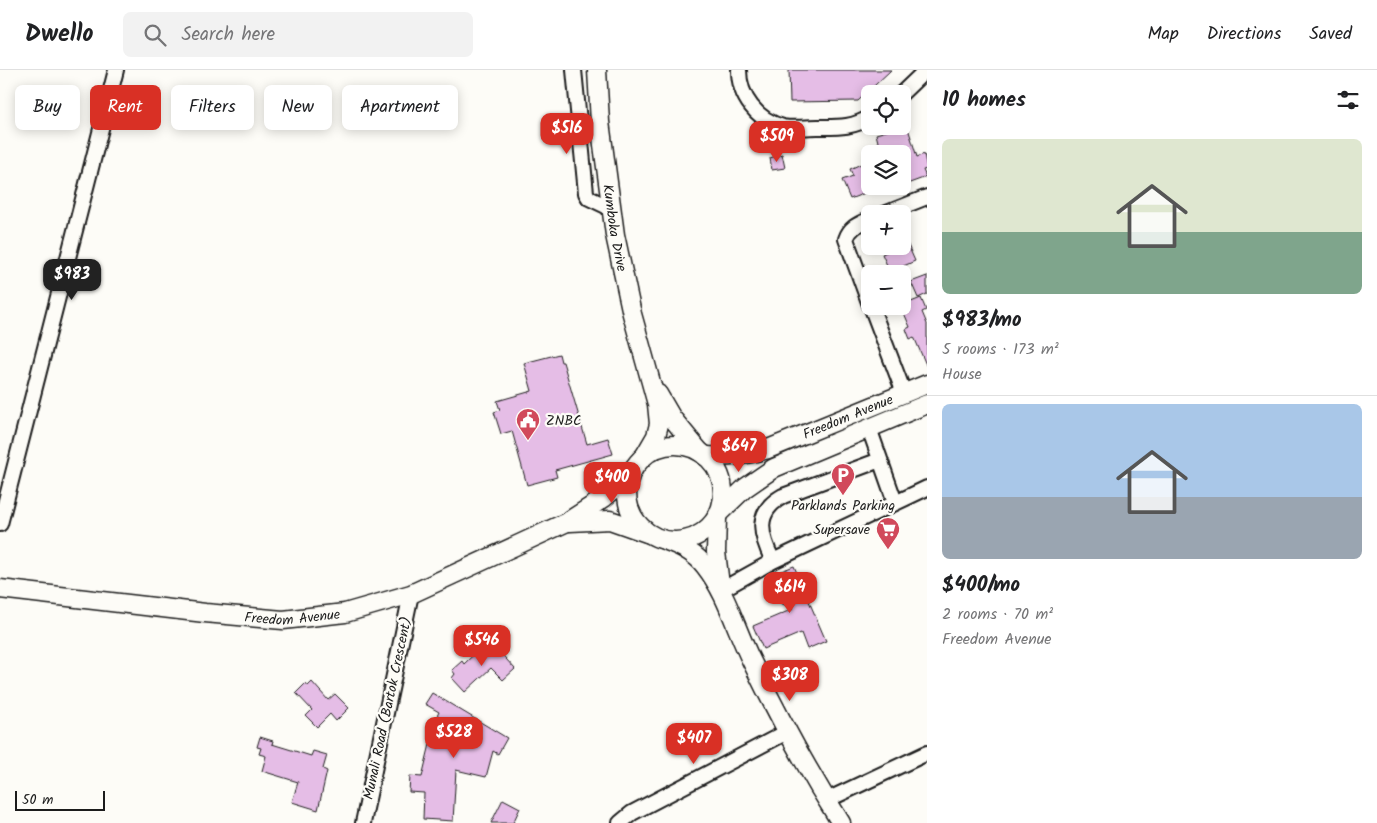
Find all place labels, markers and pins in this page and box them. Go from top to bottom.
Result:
pin: $516 [537,112,597,155]
pin: $509 [747,121,807,163]
pin: $983 [42,258,102,301]
public building icon: ZNBC [515,407,541,441]
place label: ZNBC [546,410,581,432]
pin: $647 [709,430,769,473]
pin: $400 [582,462,642,504]
parking icon: Parklands Parking [830,462,856,496]
place label: Parklands Parking [791,495,895,517]
supermarket icon: Supersave [875,516,901,550]
place label: Supersave [813,519,871,541]
pin: $614 [760,572,820,614]
pin: $546 [452,624,512,667]
pin: $308 [760,660,820,702]
pin: $528 [424,716,484,759]
pin: $407 [664,722,724,765]

